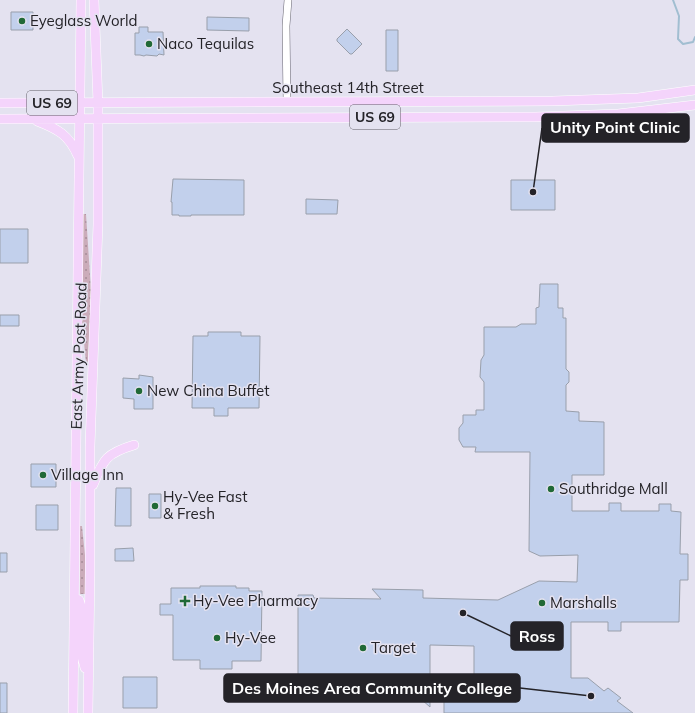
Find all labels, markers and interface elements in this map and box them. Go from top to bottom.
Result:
place label: Eyeglass World [30,11,138,30]
marker: Eyeglass World [17,16,27,26]
place label: Naco Tequilas [157,34,254,53]
marker: Naco Tequilas [144,39,154,49]
street label: Southeast 14th Street [272,78,424,97]
road number: US 69 [27,91,77,115]
road number: US 69 [350,105,400,129]
callout: Unity Point Clinic [542,114,689,142]
text: Unity Point Clinic [550,117,680,137]
street label: East Army Post Road [66,282,91,430]
place label: New China Buffet [147,381,270,400]
marker: New China Buffet [134,386,144,396]
place label: Village Inn [51,465,124,484]
marker: Village Inn [38,470,48,480]
place label: Southridge Mall [559,479,668,498]
marker: Southridge Mall [546,484,556,494]
place label: Hy-Vee Fast & Fresh [163,487,247,523]
marker: Hy-Vee Fast & Fresh [150,501,160,511]
place label: Hy-Vee Pharmacy [193,591,318,610]
place label: Marshalls [550,593,617,612]
marker: Hy-Vee Pharmacy [180,596,190,606]
marker: Marshalls [537,598,547,608]
callout: Ross [511,622,563,650]
text: Ross [519,626,555,646]
place label: Hy-Vee [225,628,276,647]
marker: Hy-Vee [212,633,222,643]
place label: Target [371,638,416,657]
marker: Target [358,643,368,653]
callout: Des Moines Area Community College [224,674,520,702]
text: Des Moines Area Community College [232,678,512,698]

